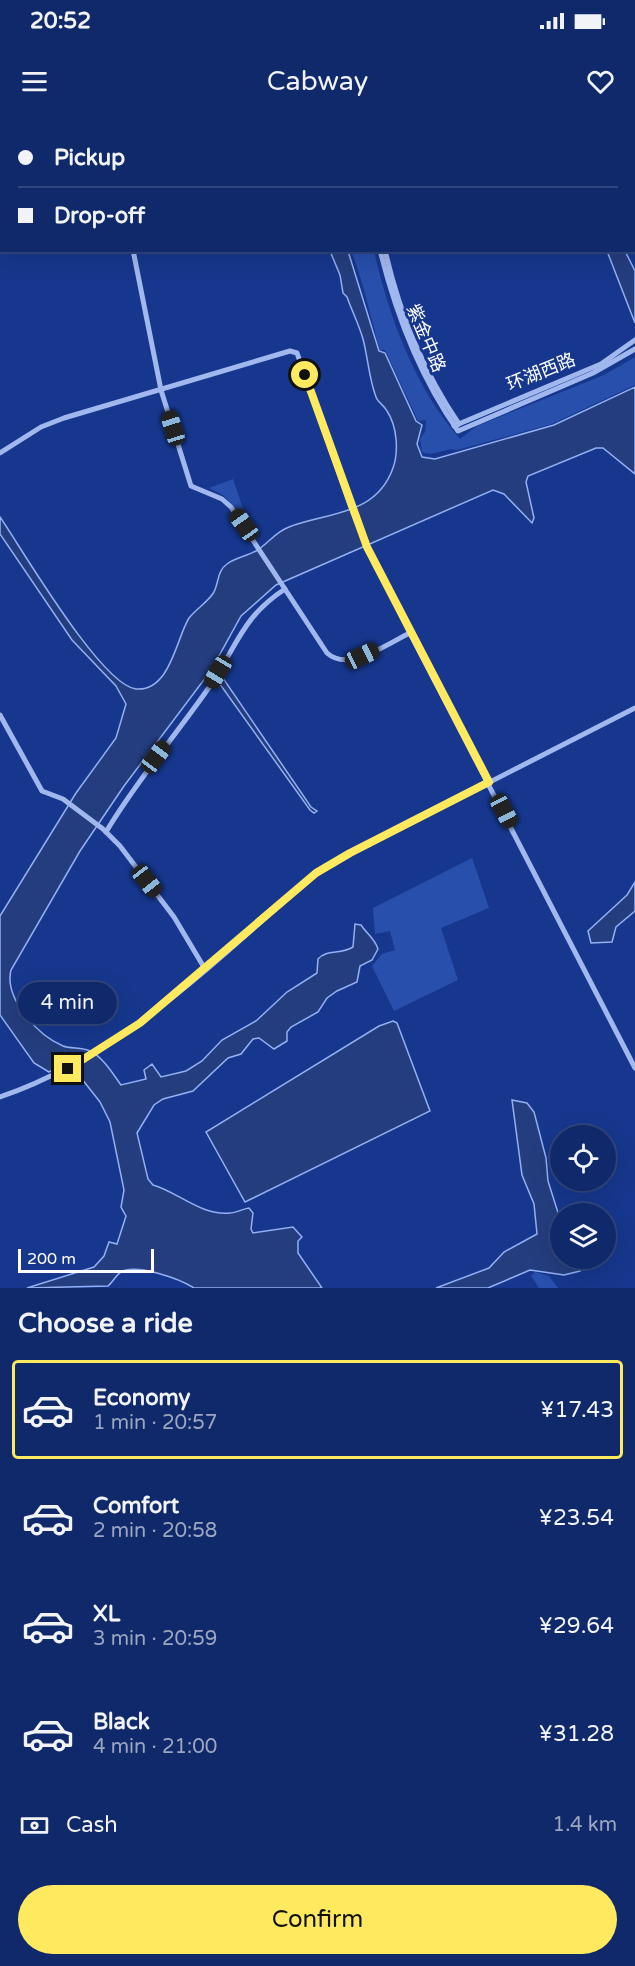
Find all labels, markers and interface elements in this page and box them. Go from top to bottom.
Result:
text: 20:52 [30,8,91,34]
icon: menu [18,65,51,98]
text: Cabway [267,65,368,98]
icon: heart [584,65,617,98]
text: Pickup [54,145,125,171]
text: Drop-off [54,203,145,229]
street label: 紫金中路 [402,301,450,375]
street label: 环湖西路 [504,348,578,396]
route start [291,361,318,388]
car [159,408,187,448]
car [226,505,262,545]
car [342,640,382,672]
car [201,652,235,692]
car [138,737,174,777]
car [488,791,520,831]
car [129,861,165,901]
callout: 4 min [19,982,118,1024]
text: 4 min [41,991,94,1015]
route end [54,1055,81,1082]
map controls [550,1125,616,1269]
button: locate [550,1125,616,1191]
button: layers [550,1203,616,1269]
scale bar [18,1246,154,1274]
text: 200 m [27,1249,76,1269]
text: Choose a ride [18,1307,193,1340]
icon: car [21,1383,75,1437]
text: Economy [93,1385,190,1411]
text: ¥17.43 [540,1397,614,1423]
text: 1 min · 20:57 [93,1411,217,1435]
icon: car [21,1491,75,1545]
text: Comfort [93,1493,179,1519]
text: ¥23.54 [539,1505,614,1531]
text: 2 min · 20:58 [93,1519,217,1543]
icon: car [21,1599,75,1653]
text: XL [93,1601,120,1627]
text: ¥29.64 [539,1613,614,1639]
text: 3 min · 20:59 [93,1627,217,1651]
icon: car [21,1707,75,1761]
text: Black [93,1709,150,1735]
text: ¥31.28 [539,1721,614,1747]
text: 4 min · 21:00 [93,1735,217,1759]
icon: cash [18,1809,51,1842]
text: Cash [66,1812,118,1838]
text: 1.4 km [553,1813,617,1837]
button: Confirm [18,1885,617,1954]

